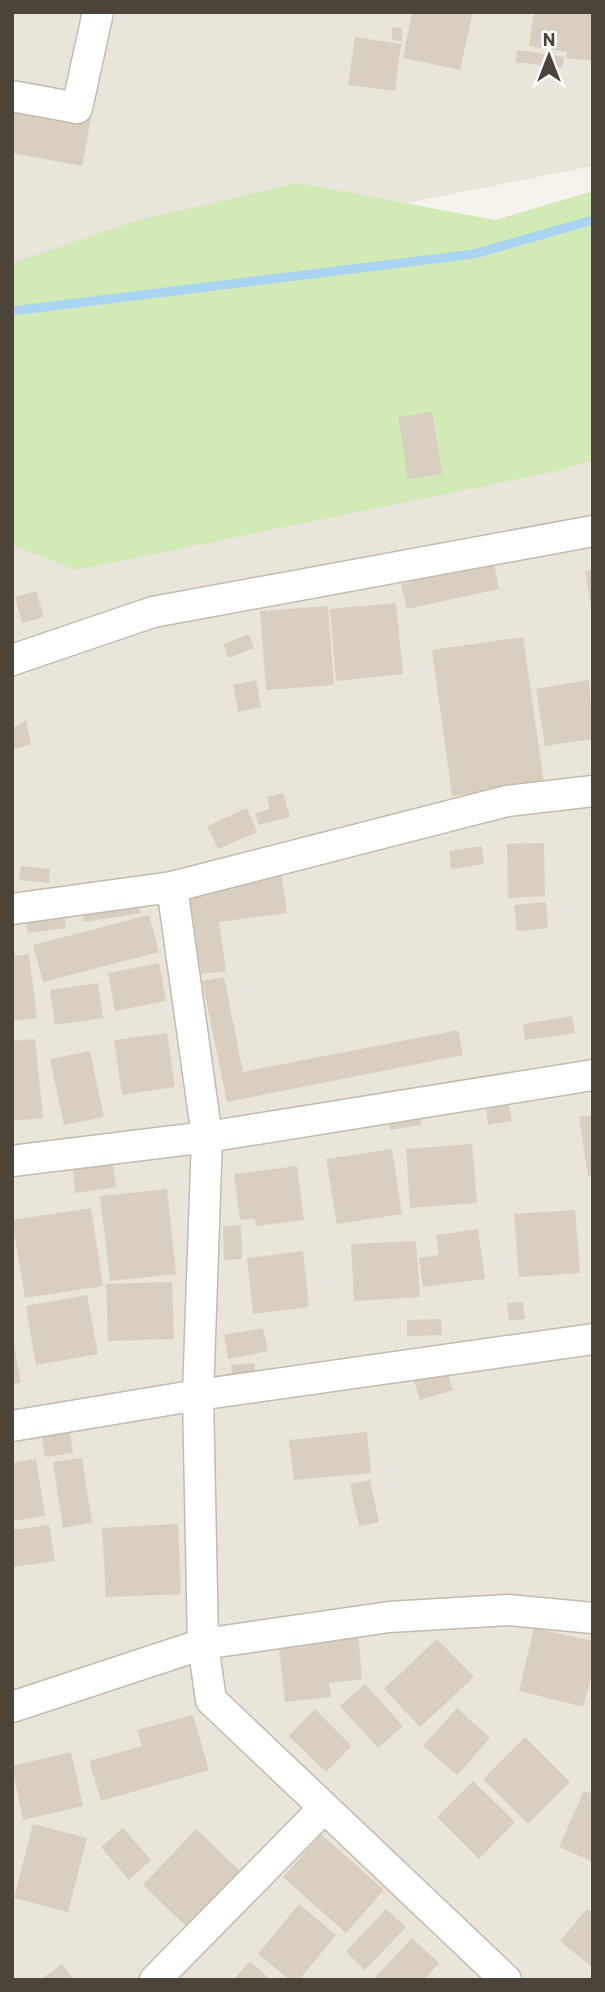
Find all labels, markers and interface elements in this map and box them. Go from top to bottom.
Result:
north arrow [514,21,584,91]
text: N [543,27,555,50]

